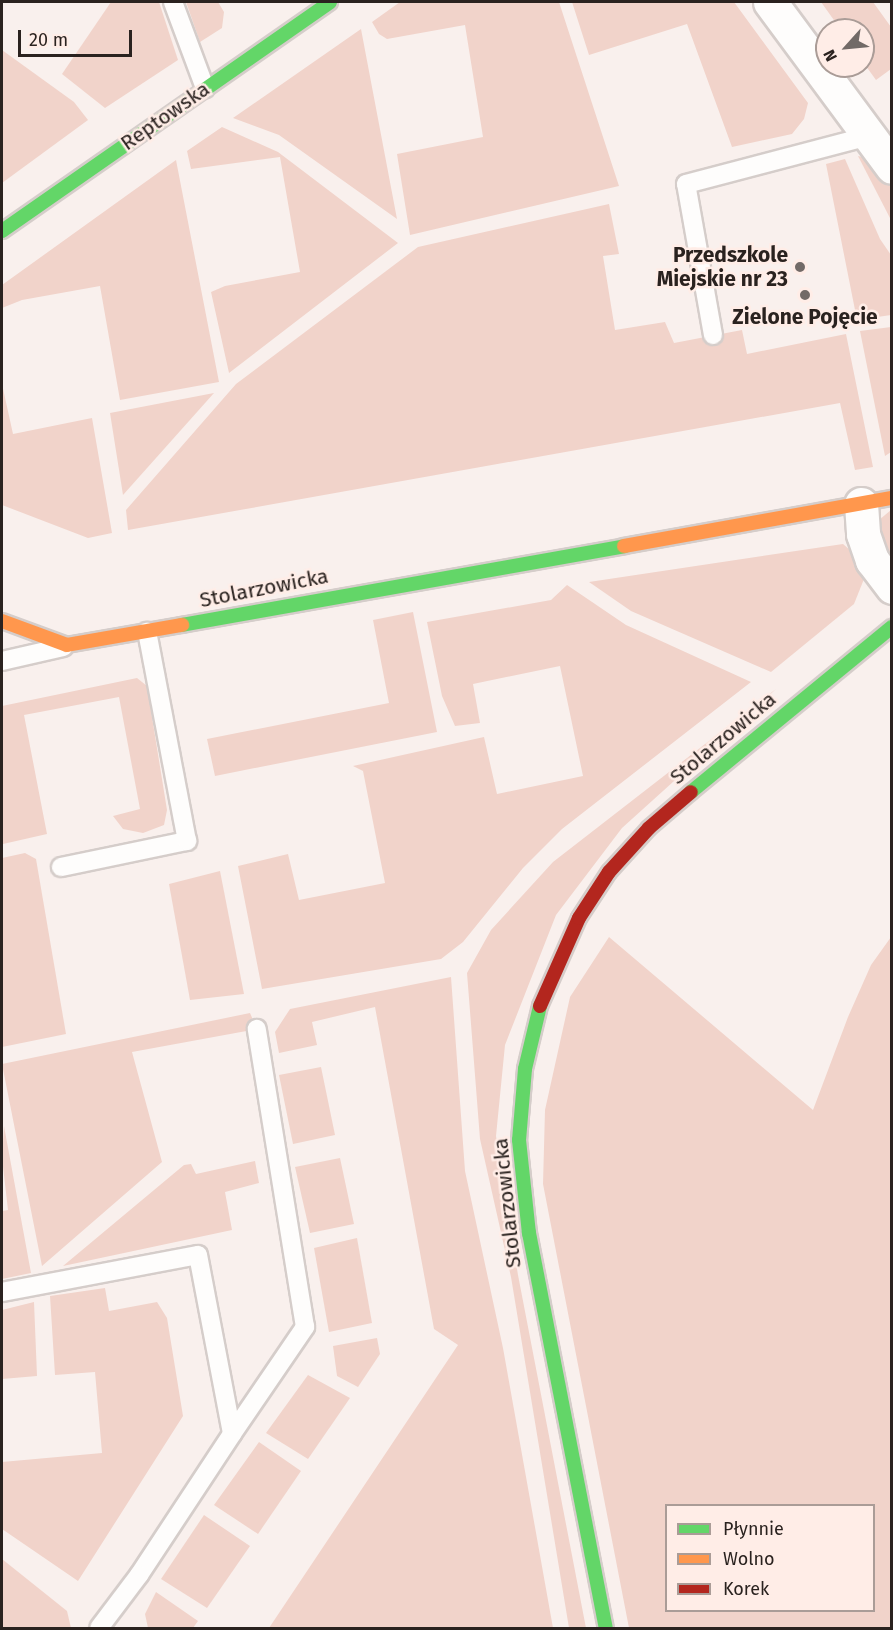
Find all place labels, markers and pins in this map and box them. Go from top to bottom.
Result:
place label: Przedszkole Miejskie nr 23 [657,242,788,292]
marker: Przedszkole Miejskie nr 23 [793,260,807,274]
marker: Zielone Pojęcie [798,288,812,302]
place label: Zielone Pojęcie [732,304,878,330]

